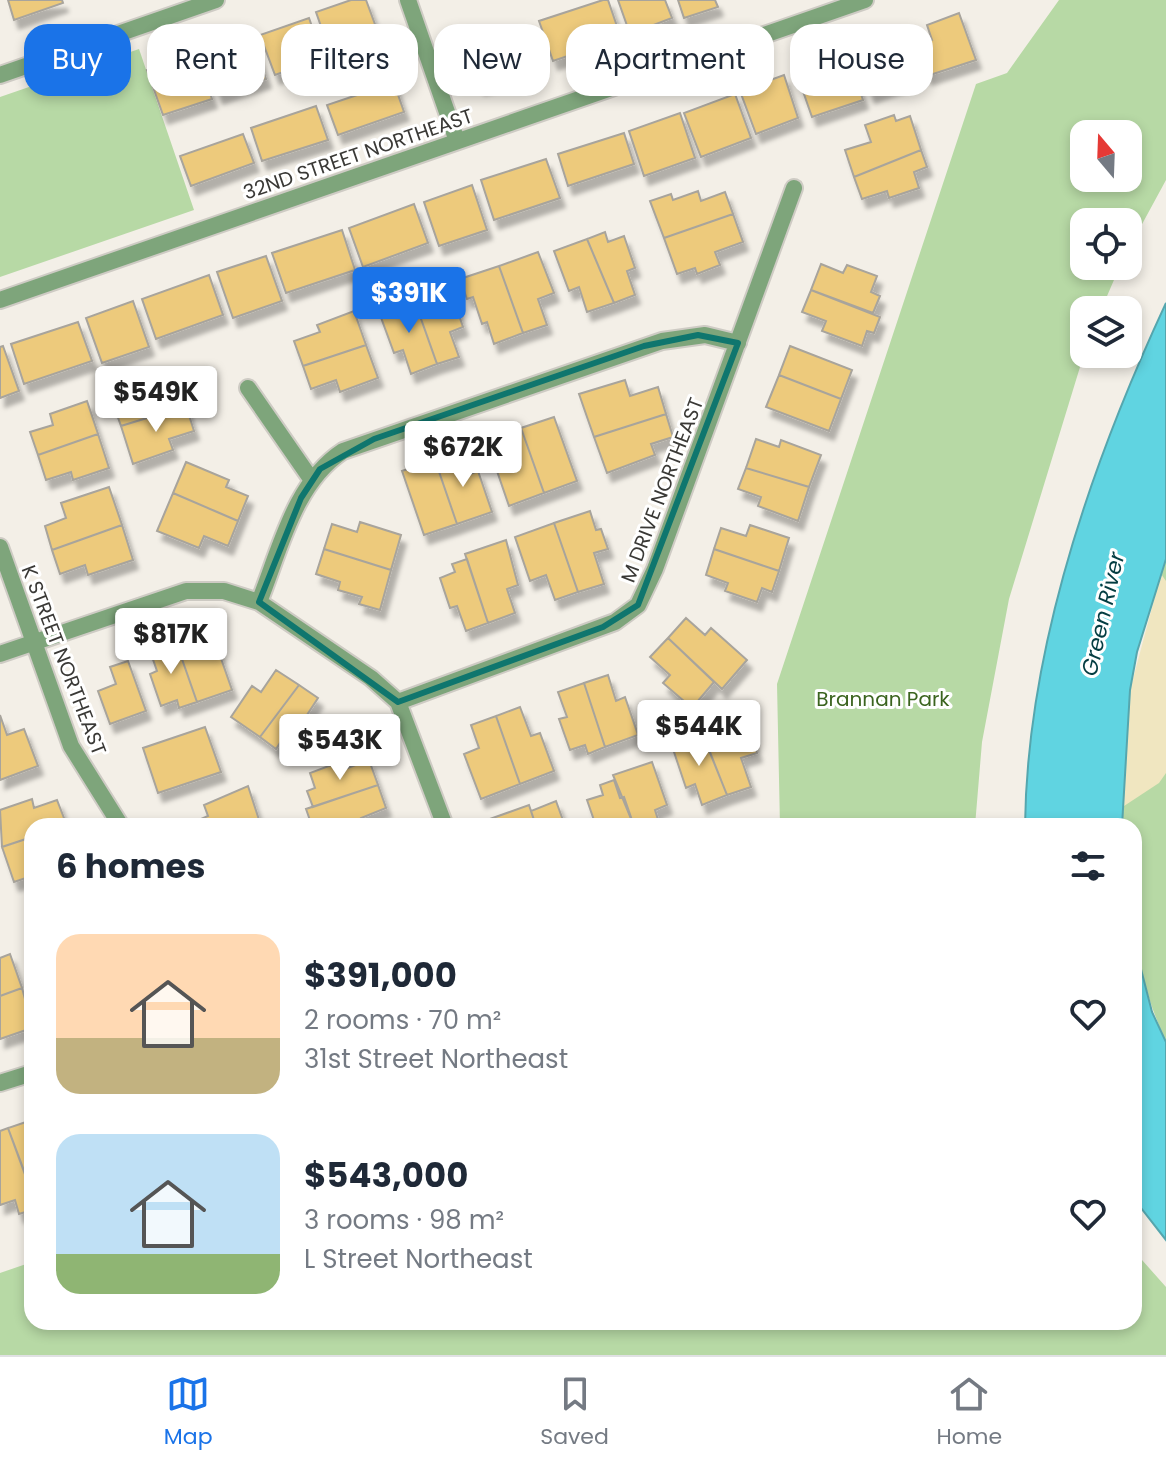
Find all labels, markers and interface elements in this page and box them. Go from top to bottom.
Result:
chip: Buy [24,24,131,96]
chip: Rent [147,24,265,96]
chip: Filters [281,24,418,96]
chip: New [434,24,550,96]
chip: Apartment [566,24,774,96]
chip: House [790,24,933,96]
street label: 32ND STREET NORTHEAST [239,101,477,206]
north arrow [1070,120,1142,192]
map controls [1070,120,1142,368]
button: locate [1070,208,1142,280]
pin: $391K [353,267,465,335]
text: $391K [371,275,447,311]
button: layers [1070,296,1142,368]
pin: $549K [100,366,212,434]
text: $549K [113,374,199,410]
street label: M DRIVE NORTHEAST [614,393,710,586]
pin: $672K [407,421,519,489]
text: $672K [423,429,503,465]
water label: Green River [1074,548,1132,679]
street label: K STREET NORTHEAST [15,561,113,759]
pin: $817K [115,608,227,676]
text: $817K [133,616,209,652]
park label: Brannan Park [816,685,950,713]
pin: $544K [643,700,755,768]
text: $544K [655,708,743,744]
pin: $543K [284,714,396,782]
text: $543K [297,722,383,758]
text: 6 homes [56,842,205,890]
icon: filters [1066,844,1110,888]
text: $391,000 [304,951,457,999]
icon: home [120,966,216,1062]
icon: heart [1066,992,1110,1036]
text: 2 rooms · 70 m² [304,1002,501,1038]
text: 31st Street Northeast [304,1041,568,1077]
text: $543,000 [304,1151,468,1199]
icon: home [120,1166,216,1262]
icon: heart [1066,1192,1110,1236]
text: 3 rooms · 98 m² [304,1202,504,1238]
text: L Street Northeast [304,1241,533,1277]
tab: Map [164,1372,213,1453]
tab: Saved [540,1372,609,1453]
tab: Home [937,1372,1002,1453]

